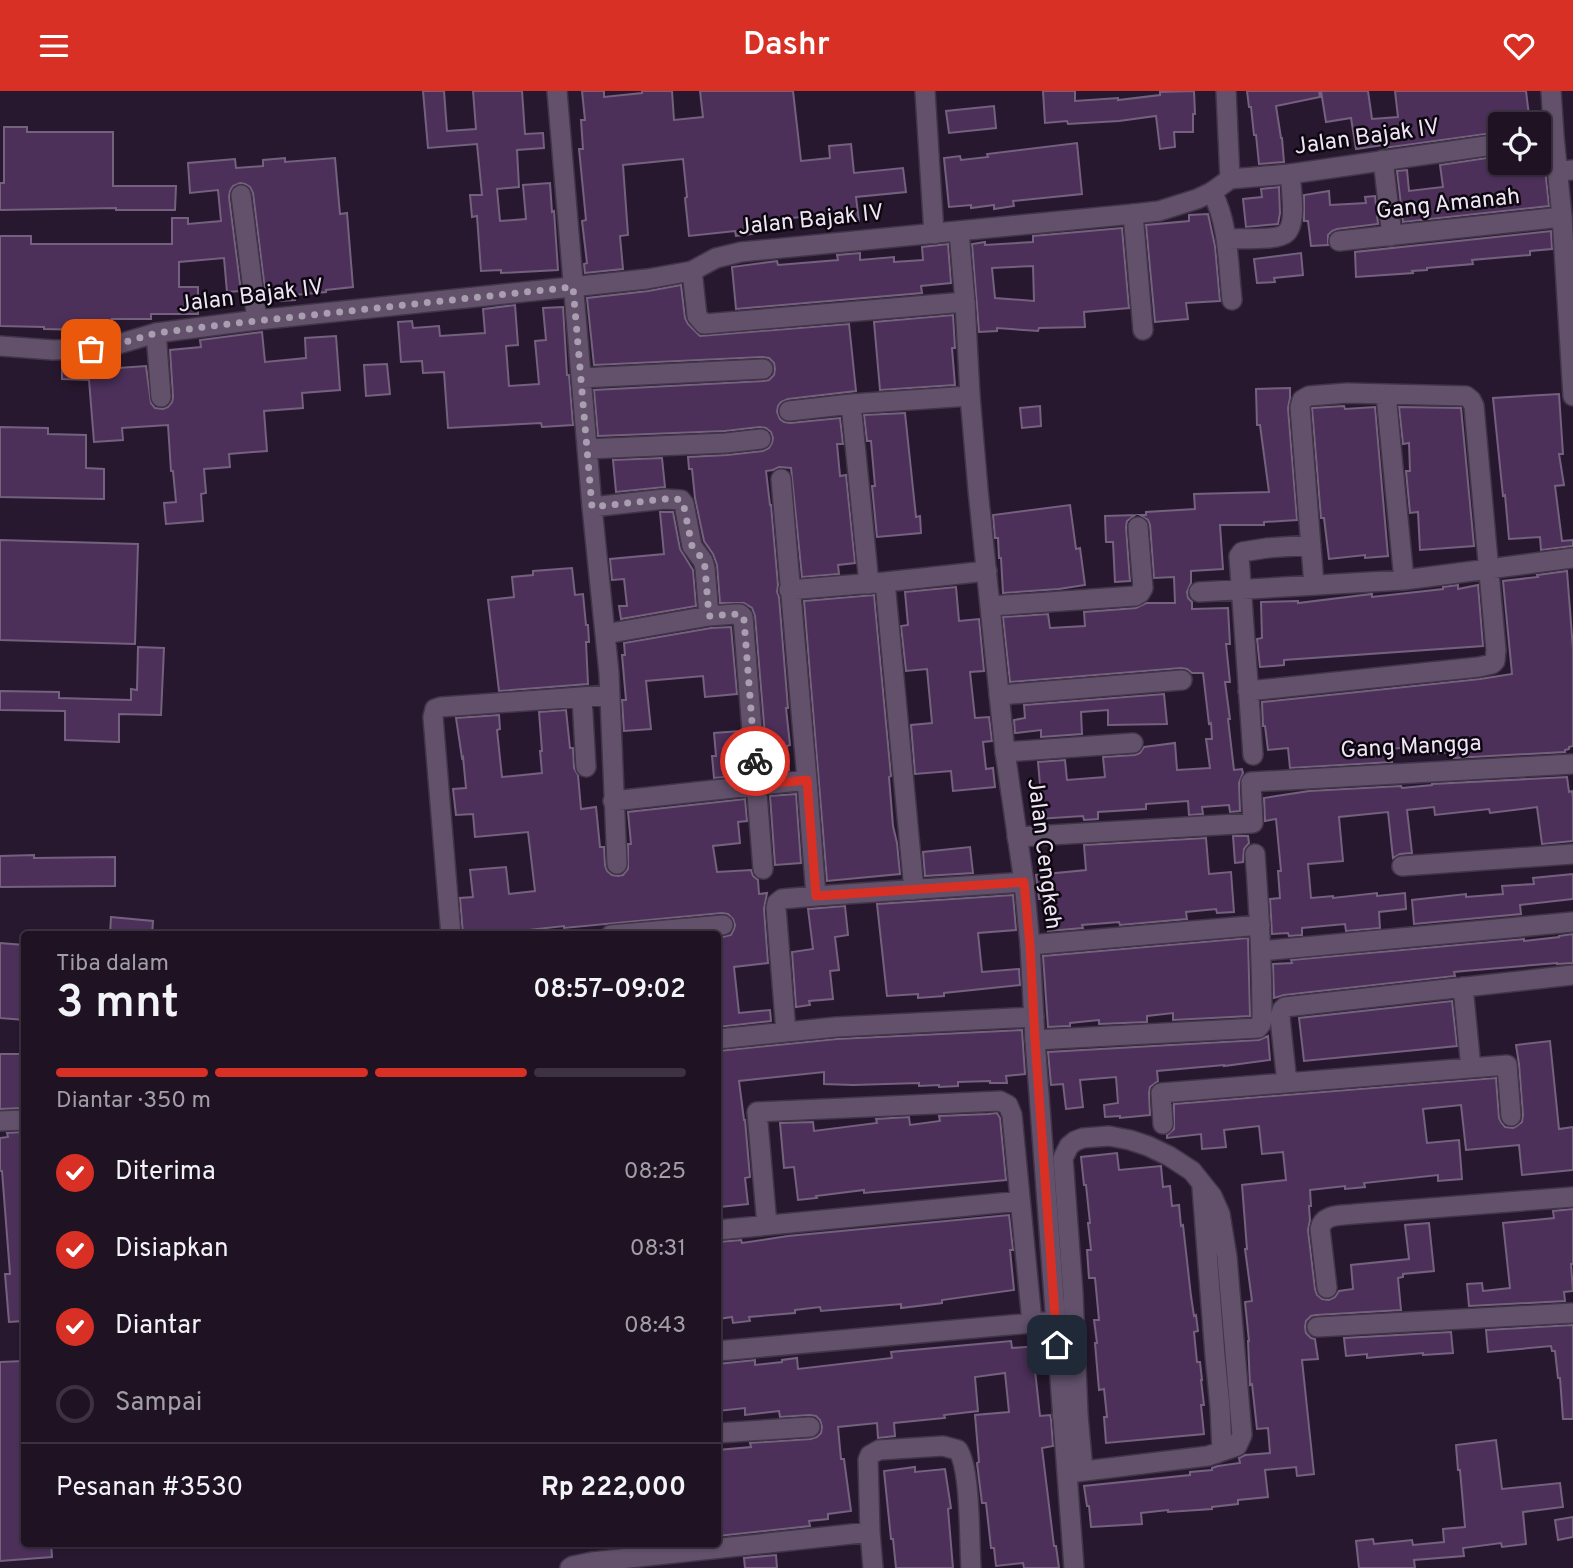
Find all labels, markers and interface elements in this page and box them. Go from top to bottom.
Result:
text: Dashr [743,26,830,66]
icon: menu [35,27,73,65]
icon: heart [1500,27,1538,65]
map controls [1488,112,1551,175]
button: locate [1488,112,1551,175]
street label: Jalan Bajak IV [1292,113,1442,163]
street label: Gang Amanah [1375,183,1521,227]
street label: Jalan Bajak IV [737,199,885,243]
street label: Jalan Bajak IV [177,274,325,320]
pin [61,319,121,379]
icon: bag [72,330,110,368]
courier [720,726,790,796]
street label: Gang Mangga [1340,730,1482,766]
icon: bike [736,742,774,780]
street label: Jalan Cengkeh [1019,777,1067,931]
text: Tiba dalam [56,950,169,979]
text: 08:57–09:02 [533,974,686,1007]
text: 3 mnt [56,975,179,1034]
text: Diantar · 350 m [56,1087,211,1116]
icon: check [56,1154,94,1192]
text: Diterima [115,1156,216,1189]
text: 08:25 [624,1158,686,1187]
icon: check [56,1231,94,1269]
text: Disiapkan [115,1233,229,1266]
text: 08:31 [630,1235,686,1264]
icon: check [56,1308,94,1346]
text: Diantar [115,1310,201,1343]
text: 08:43 [624,1312,686,1341]
pin [1027,1315,1087,1375]
icon: home [1038,1326,1076,1364]
text: Sampai [115,1387,202,1420]
text: Pesanan #3530 [56,1472,243,1505]
text: Rp 222,000 [541,1472,686,1505]

